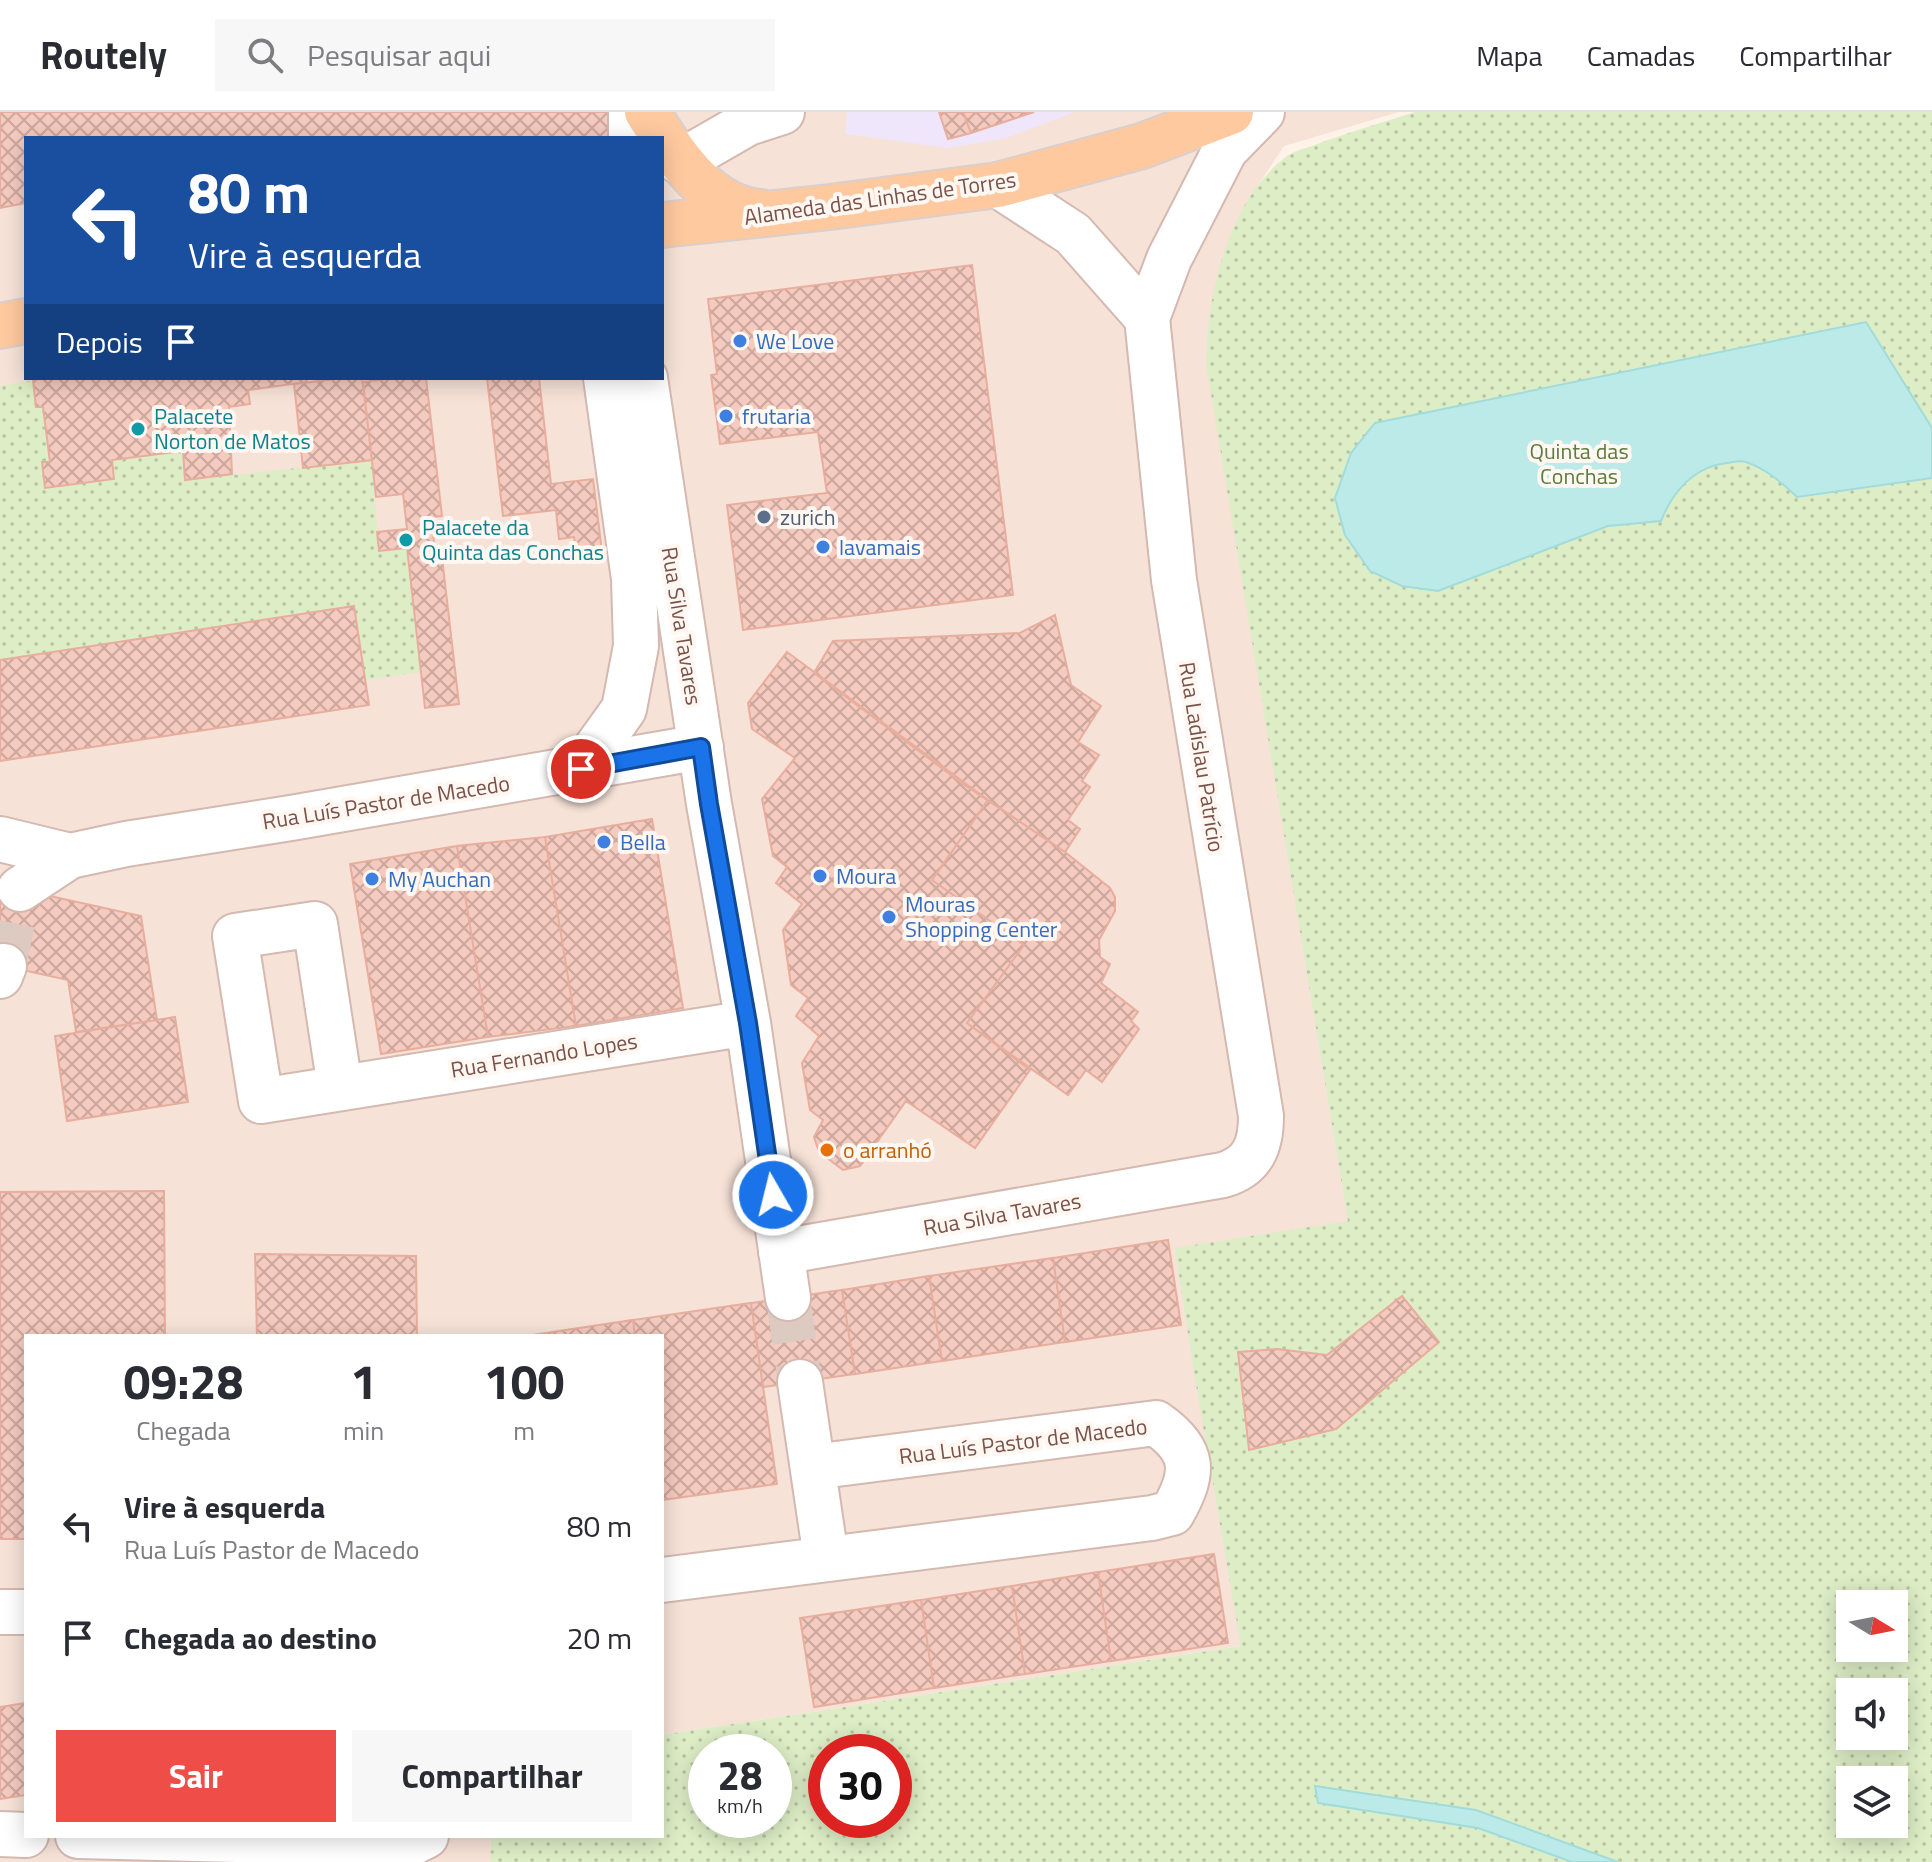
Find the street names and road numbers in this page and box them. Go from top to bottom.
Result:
street label: Alameda das Linhas de Torres [742,162,1018,234]
street label: Rua Silva Tavares [653,544,711,708]
street label: Rua Ladislau Patrício [1170,659,1234,855]
street label: Rua Luís Pastor de Macedo [260,766,512,838]
street label: Rua Fernando Lopes [448,1023,640,1087]
street label: Rua Silva Tavares [920,1183,1084,1245]
street label: Rua Luís Pastor de Macedo [897,1409,1149,1473]

